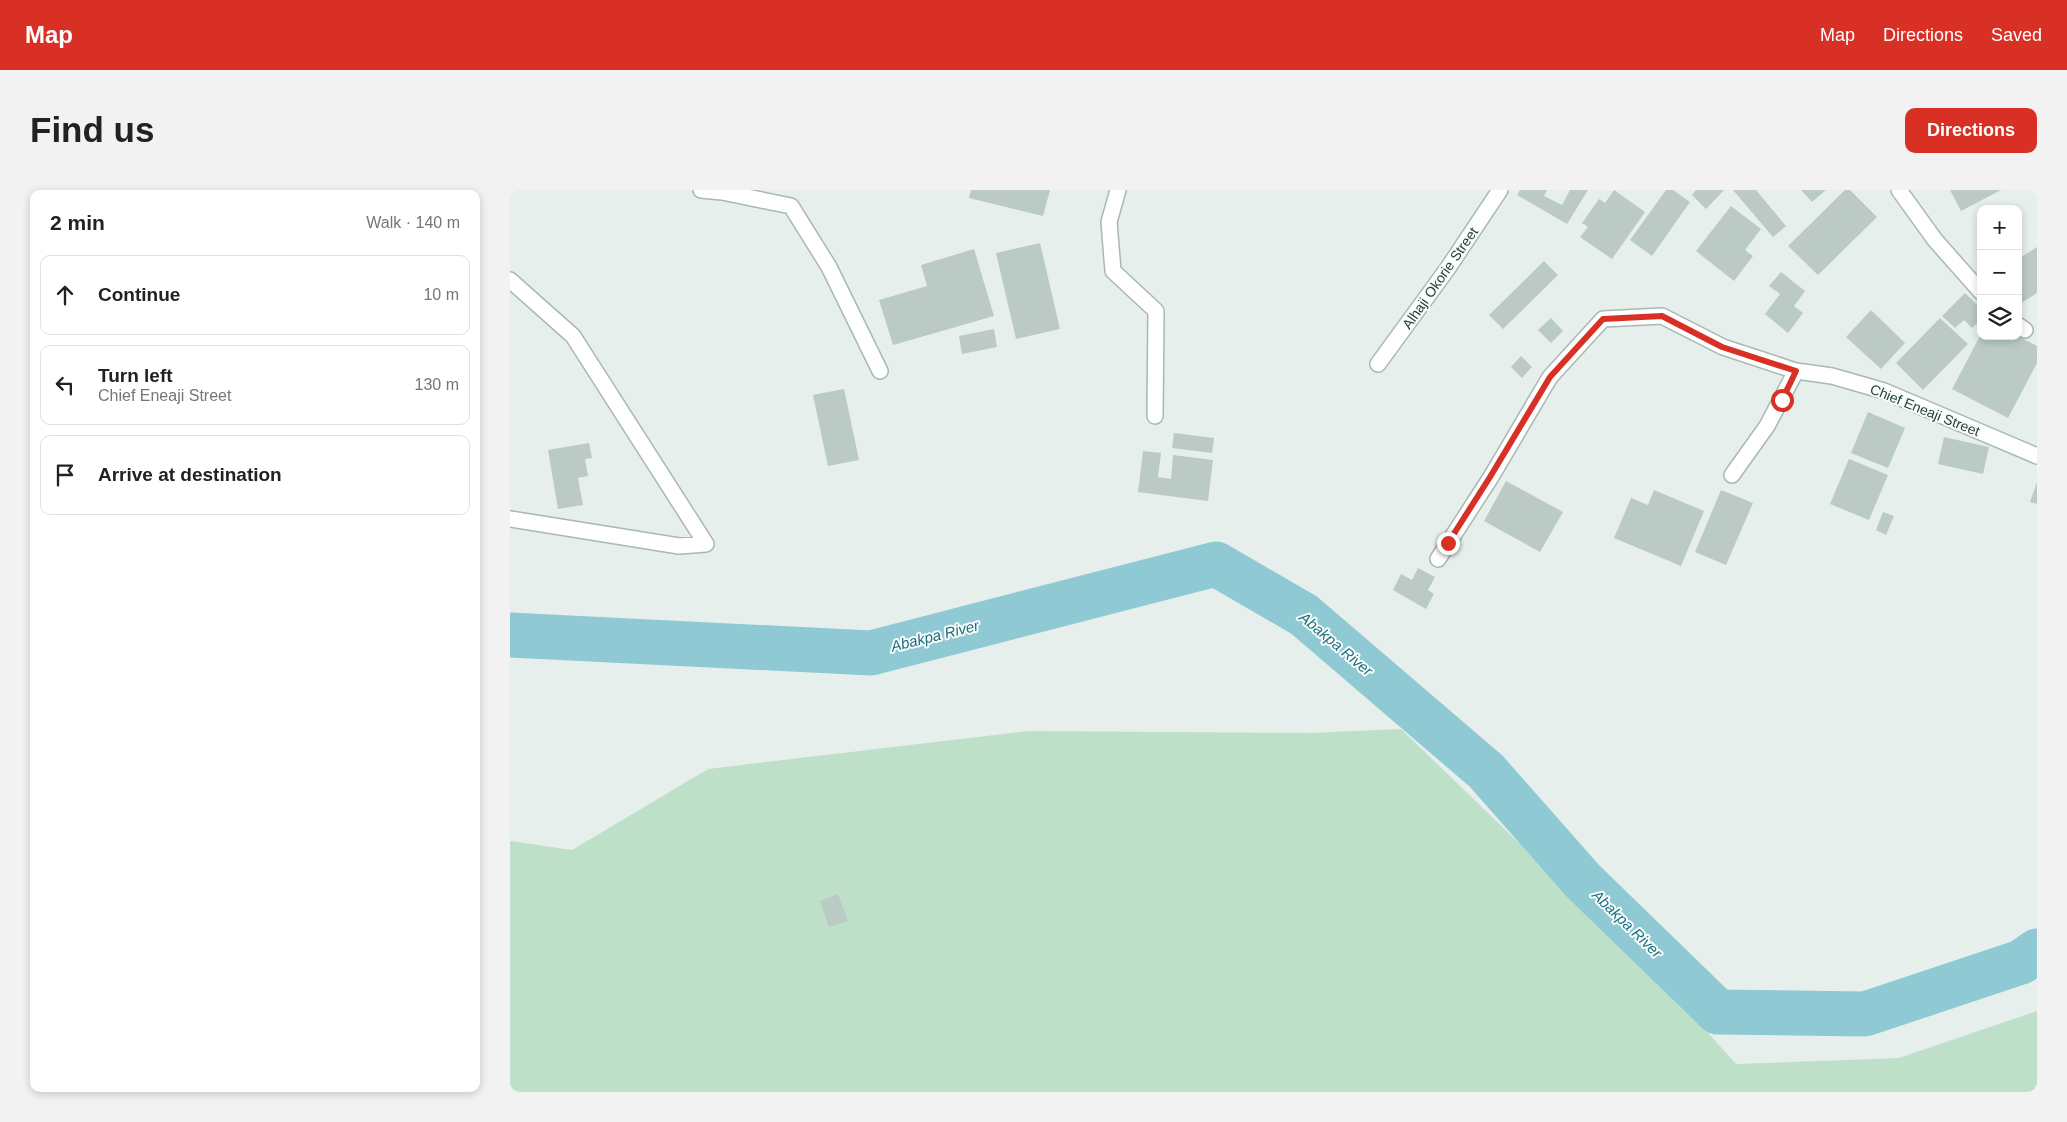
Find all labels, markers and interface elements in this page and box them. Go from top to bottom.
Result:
text: Map [25,21,73,48]
text: Map [1820,25,1855,45]
text: Directions [1883,25,1963,45]
text: Saved [1991,25,2042,45]
button: Directions [1905,108,2037,153]
text: Find us [30,110,154,149]
map controls [1977,205,2022,340]
button: + [1977,205,2022,250]
text: 2 min [50,211,105,234]
text: Walk · 140 m [366,214,460,231]
street label: Alhaji Okorie Street [1399,224,1481,332]
button: − [1977,250,2022,295]
icon: ahead [51,281,79,309]
text: Continue [98,284,180,305]
text: 10 m [423,286,459,303]
button: layers [1977,295,2022,340]
text: Turn left [98,365,173,386]
icon: left [51,371,79,399]
text: 130 m [415,376,459,393]
street label: Chief Eneaji Street [1868,381,1982,439]
text: Chief Eneaji Street [98,387,231,404]
route start [1771,389,1794,412]
icon: arrive [51,461,79,489]
text: Arrive at destination [98,464,282,485]
route end [1437,532,1460,555]
water label: Abakpa River [1296,608,1377,680]
water label: Abakpa River [888,616,982,655]
water label: Abakpa River [1588,886,1666,962]

